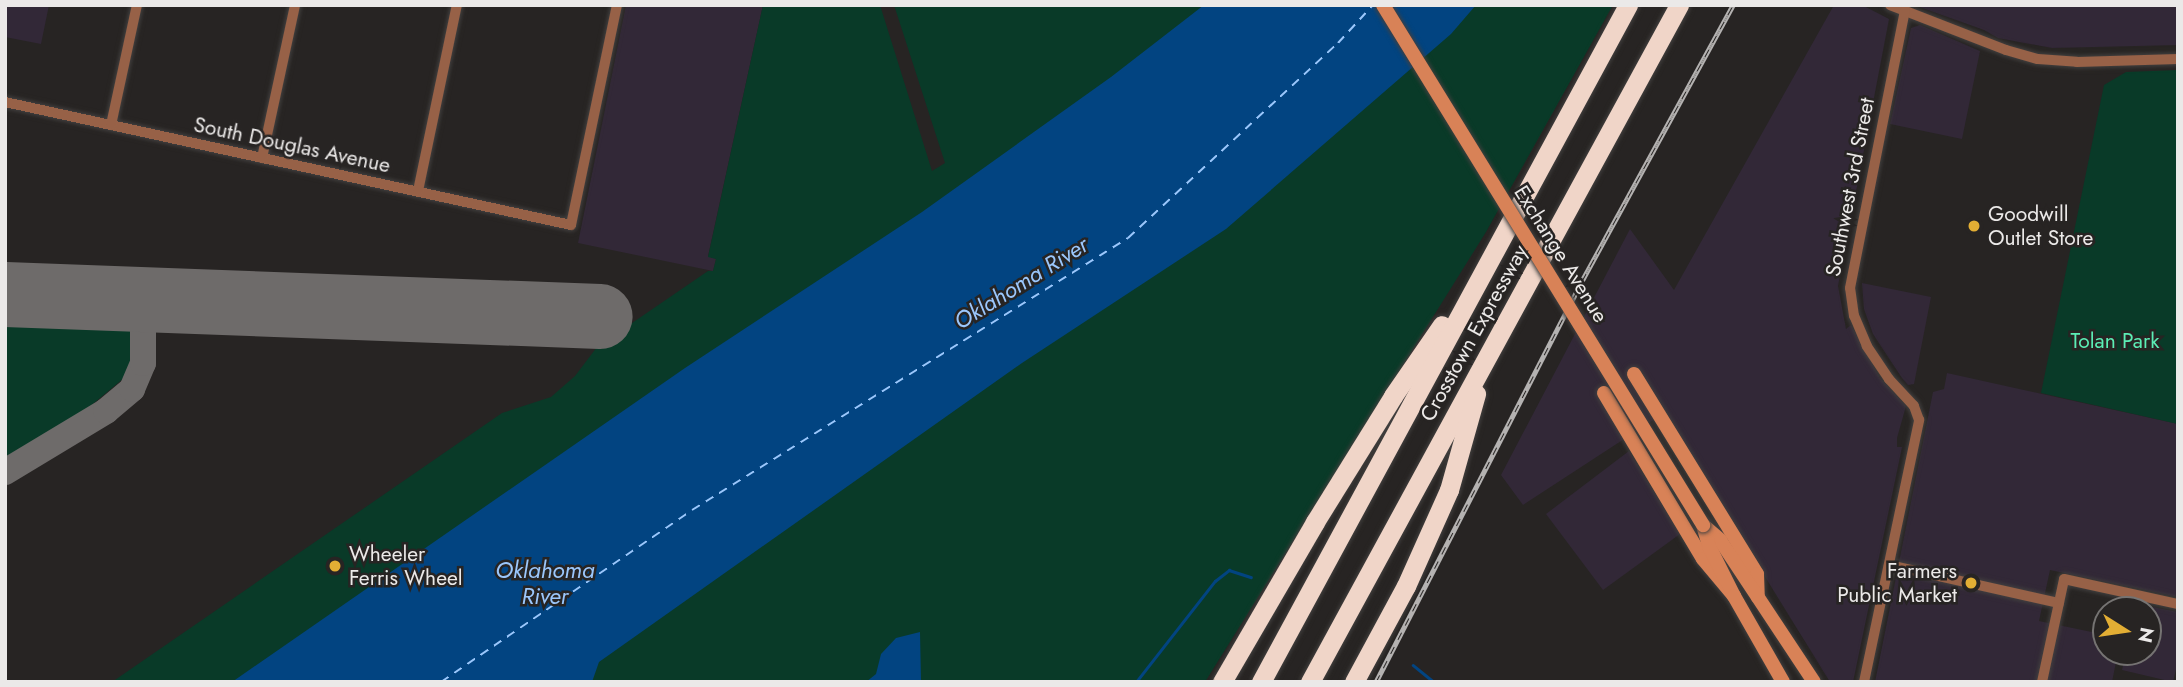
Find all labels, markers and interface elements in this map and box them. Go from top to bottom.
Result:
street label: Southwest 3rd Street [1820,95,1880,279]
street label: South Douglas Avenue [191,112,393,178]
street label: Exchange Avenue [1509,181,1613,327]
place label: Goodwill Outlet Store [1988,201,2093,251]
marker: Goodwill Outlet Store [1966,218,1982,234]
water label: Oklahoma River [949,231,1093,335]
street label: Crosstown Expressway [1415,240,1533,426]
park label: Tolan Park [2071,328,2159,354]
place label: Wheeler Ferris Wheel [349,541,463,591]
water label: Oklahoma River [495,556,595,610]
marker: Wheeler Ferris Wheel [327,558,343,574]
place label: Farmers Public Market [1837,558,1957,608]
marker: Farmers Public Market [1963,575,1979,591]
north arrow [2092,596,2162,666]
text: N [2131,625,2161,645]

